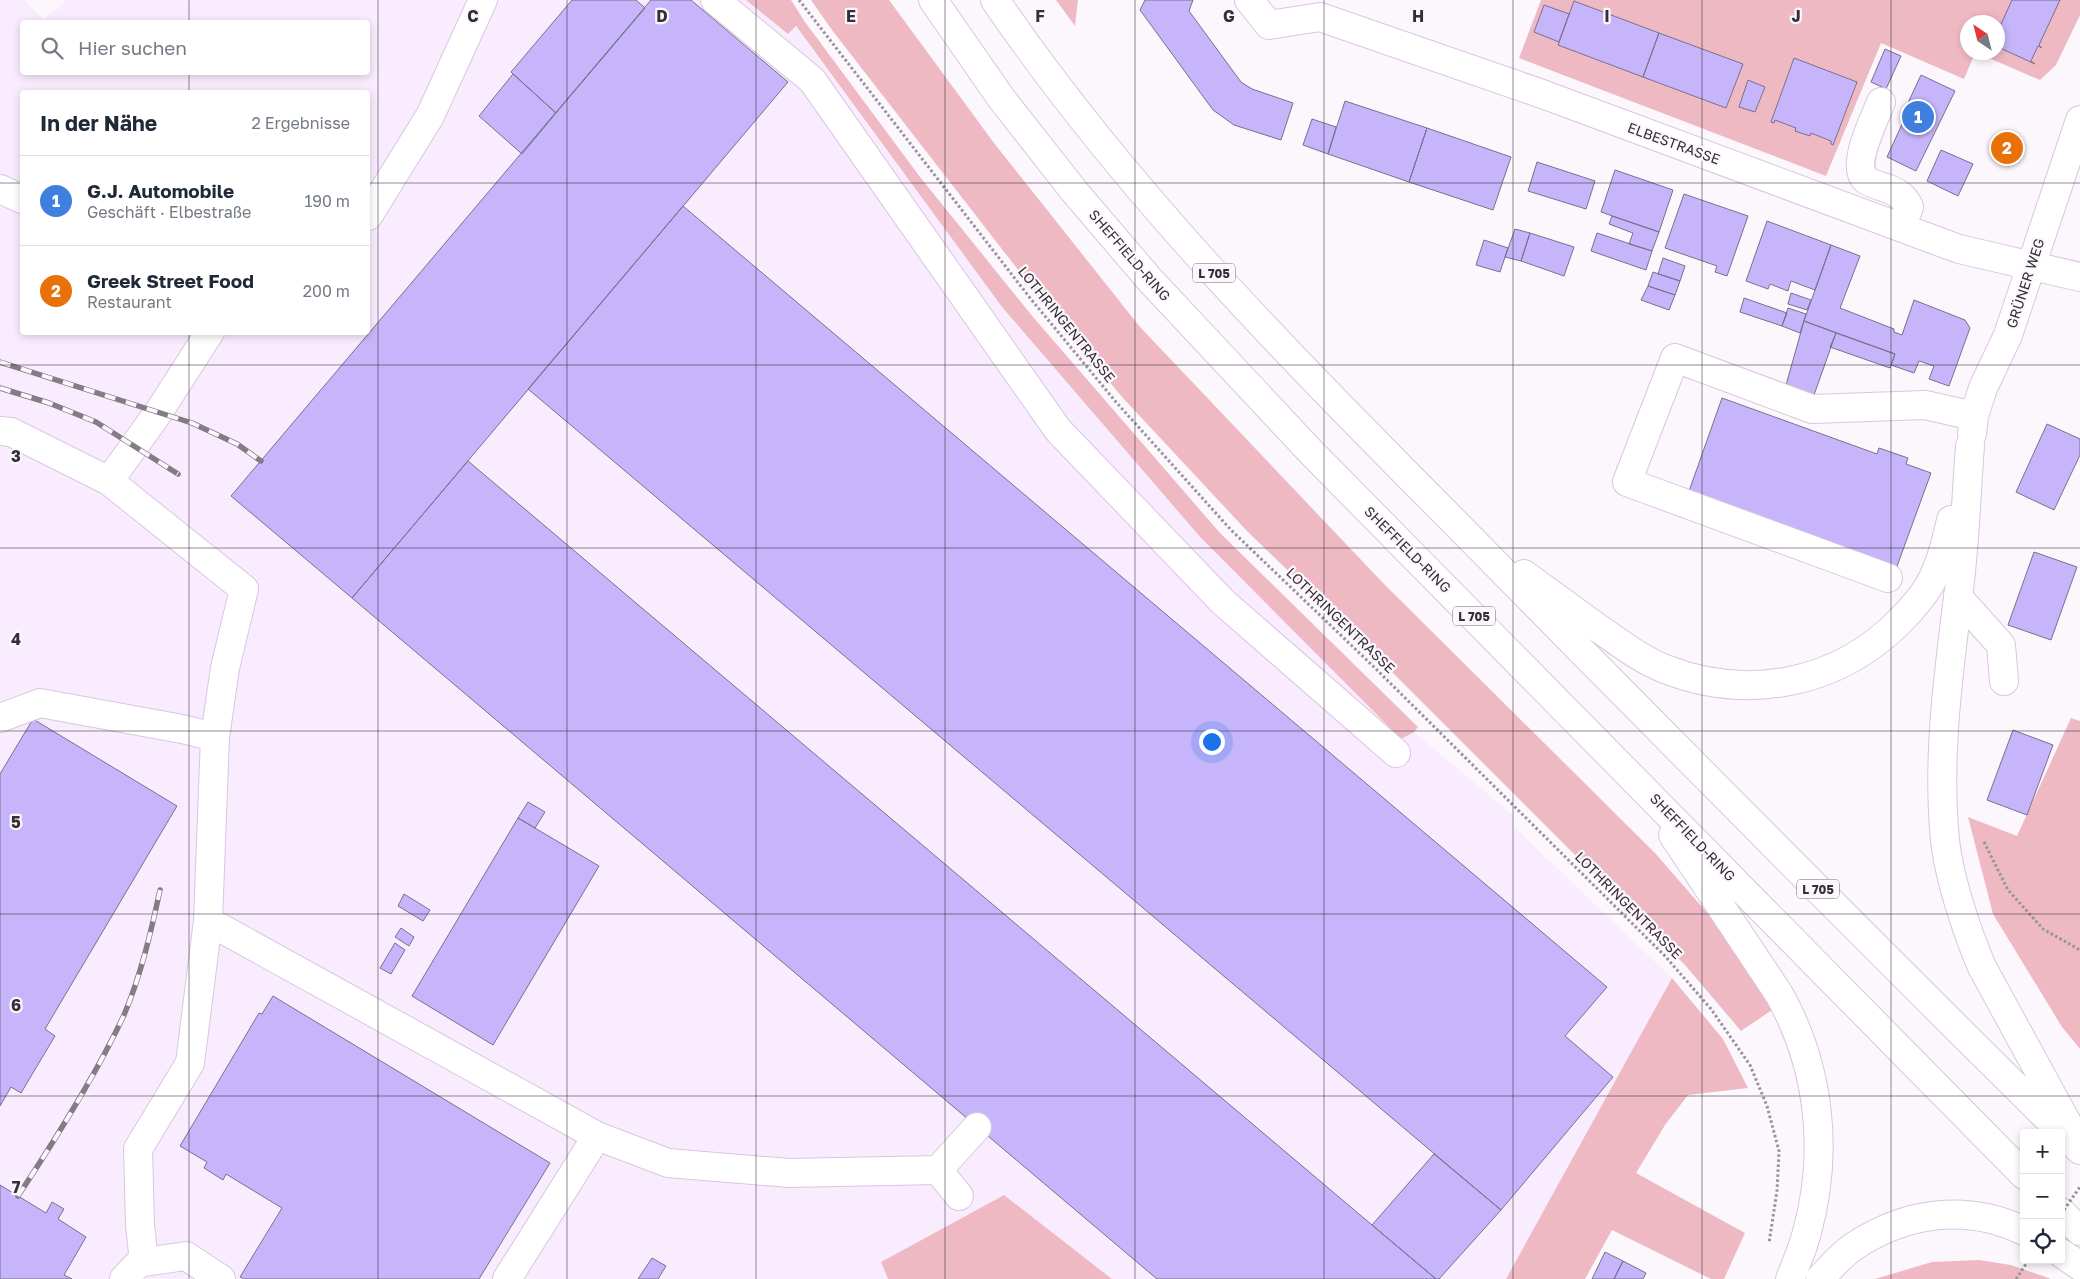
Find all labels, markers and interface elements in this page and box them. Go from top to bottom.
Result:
text: C [467,6,479,26]
text: D [656,6,668,26]
text: E [846,6,856,26]
text: F [1035,6,1045,26]
text: G [1223,6,1235,26]
text: H [1412,6,1424,26]
text: I [1604,6,1610,26]
text: J [1791,6,1801,26]
north arrow [1960,15,2005,60]
search box [20,20,370,75]
icon: search [38,34,66,62]
text: Hier suchen [78,36,187,59]
pin: 1 [1902,98,1934,136]
text: In der Nähe [40,110,157,136]
text: 2 Ergebnisse [252,113,350,133]
street label: ELBESTRASSE [1625,118,1723,168]
pin: 2 [1991,129,2023,167]
text: G.J. Automobile [87,179,234,202]
text: 1 [52,191,60,211]
text: 190 m [304,191,350,211]
text: Geschäft · Elbestraße [87,202,251,222]
street label: SHEFFIELD-RING [1086,206,1174,304]
street label: GRÜNER WEG [2002,236,2048,330]
street label: LOTHRINGENTRASSE [1015,263,1119,385]
road number: L 705 [1193,264,1235,282]
text: Greek Street Food [87,269,254,292]
text: 2 [51,281,61,301]
text: 200 m [303,281,350,301]
text: Restaurant [87,292,172,312]
text: 3 [11,446,21,466]
street label: SHEFFIELD-RING [1361,502,1455,596]
street label: LOTHRINGENTRASSE [1283,564,1399,676]
road number: L 705 [1453,606,1495,626]
text: 4 [11,629,21,649]
your location [1199,729,1225,755]
street label: SHEFFIELD-RING [1647,790,1739,884]
text: 5 [11,812,21,832]
street label: LOTHRINGENTRASSE [1572,848,1686,962]
road number: L 705 [1797,880,1839,899]
text: 6 [11,995,21,1015]
map controls [2020,1129,2065,1264]
button: + [2020,1129,2065,1174]
button: − [2020,1174,2065,1219]
text: 7 [12,1177,21,1197]
button: locate [2020,1219,2065,1264]

